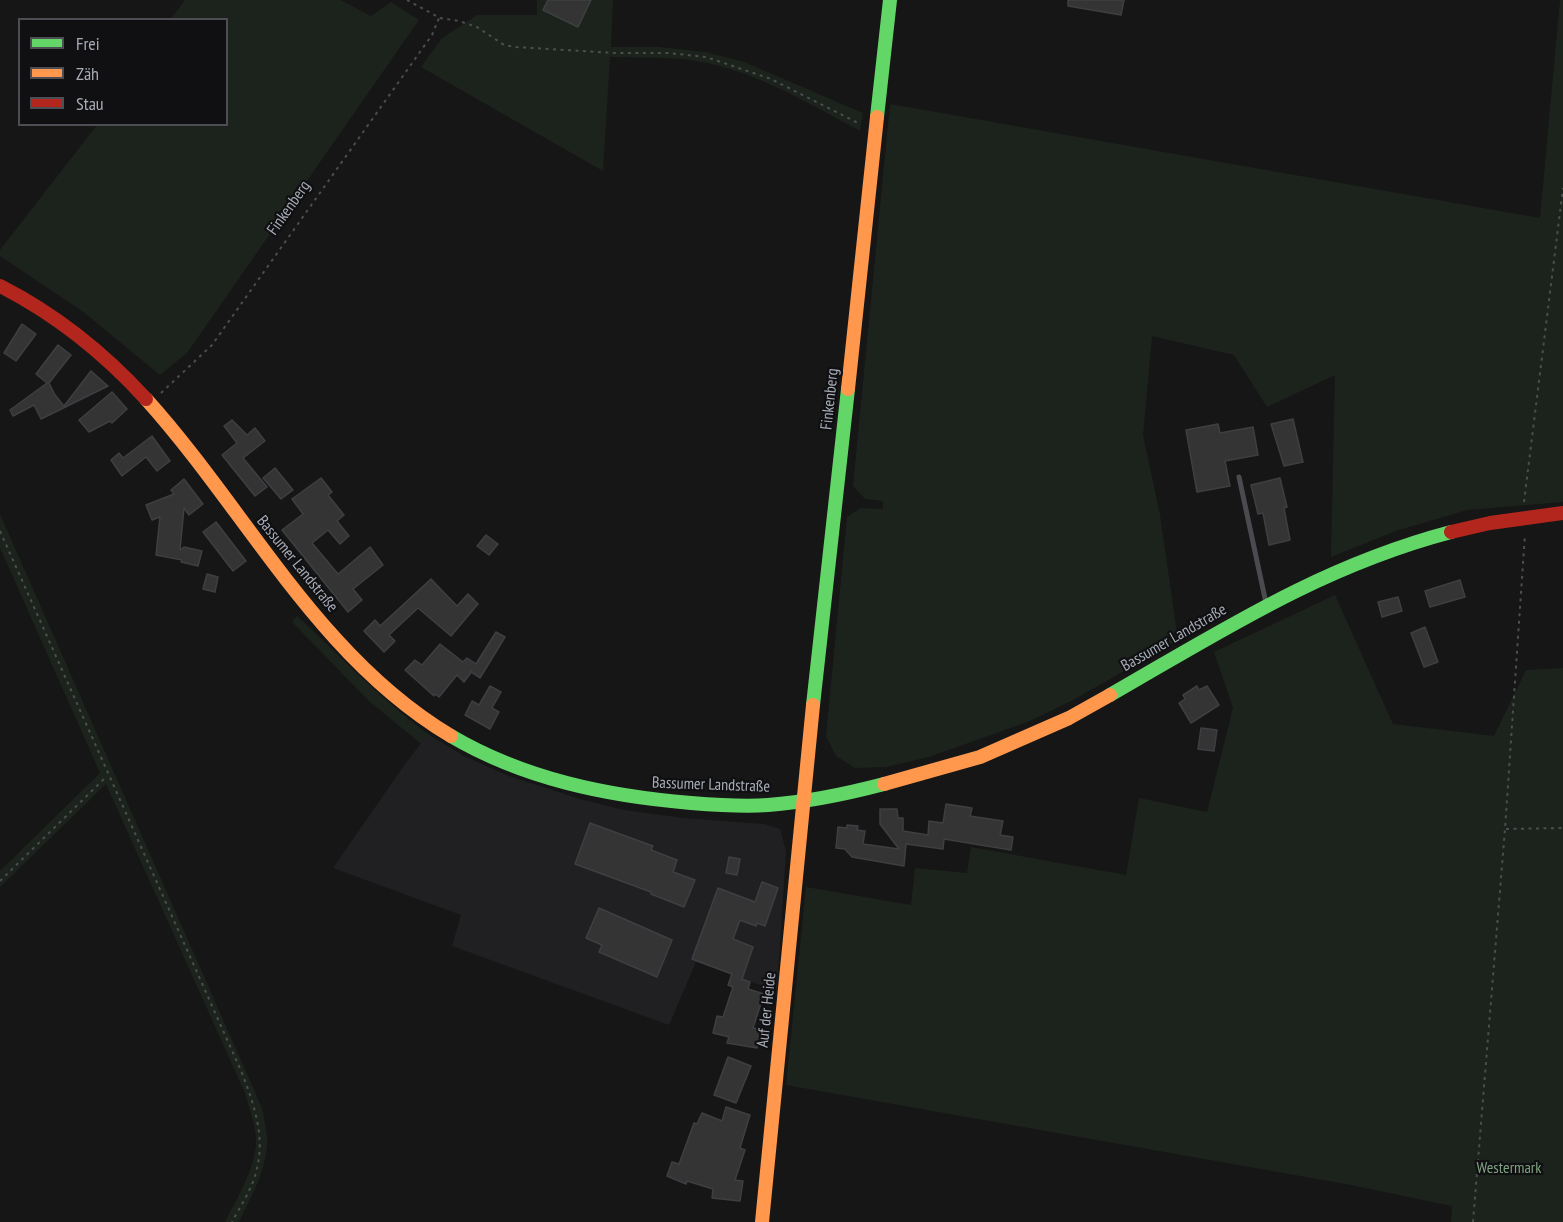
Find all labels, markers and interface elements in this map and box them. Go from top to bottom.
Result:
legend [18,18,228,126]
text: Frei [76,32,100,55]
text: Zäh [76,62,99,85]
text: Stau [76,92,104,115]
street label: Finkenberg [263,177,315,239]
street label: Finkenberg [817,367,843,431]
street label: Bassumer Landstraße [252,512,342,616]
street label: Bassumer Landstraße [1118,600,1230,676]
street label: Bassumer Landstraße [652,773,770,797]
street label: Auf der Heide [754,971,780,1049]
park label: Westermark [1477,1158,1541,1178]

